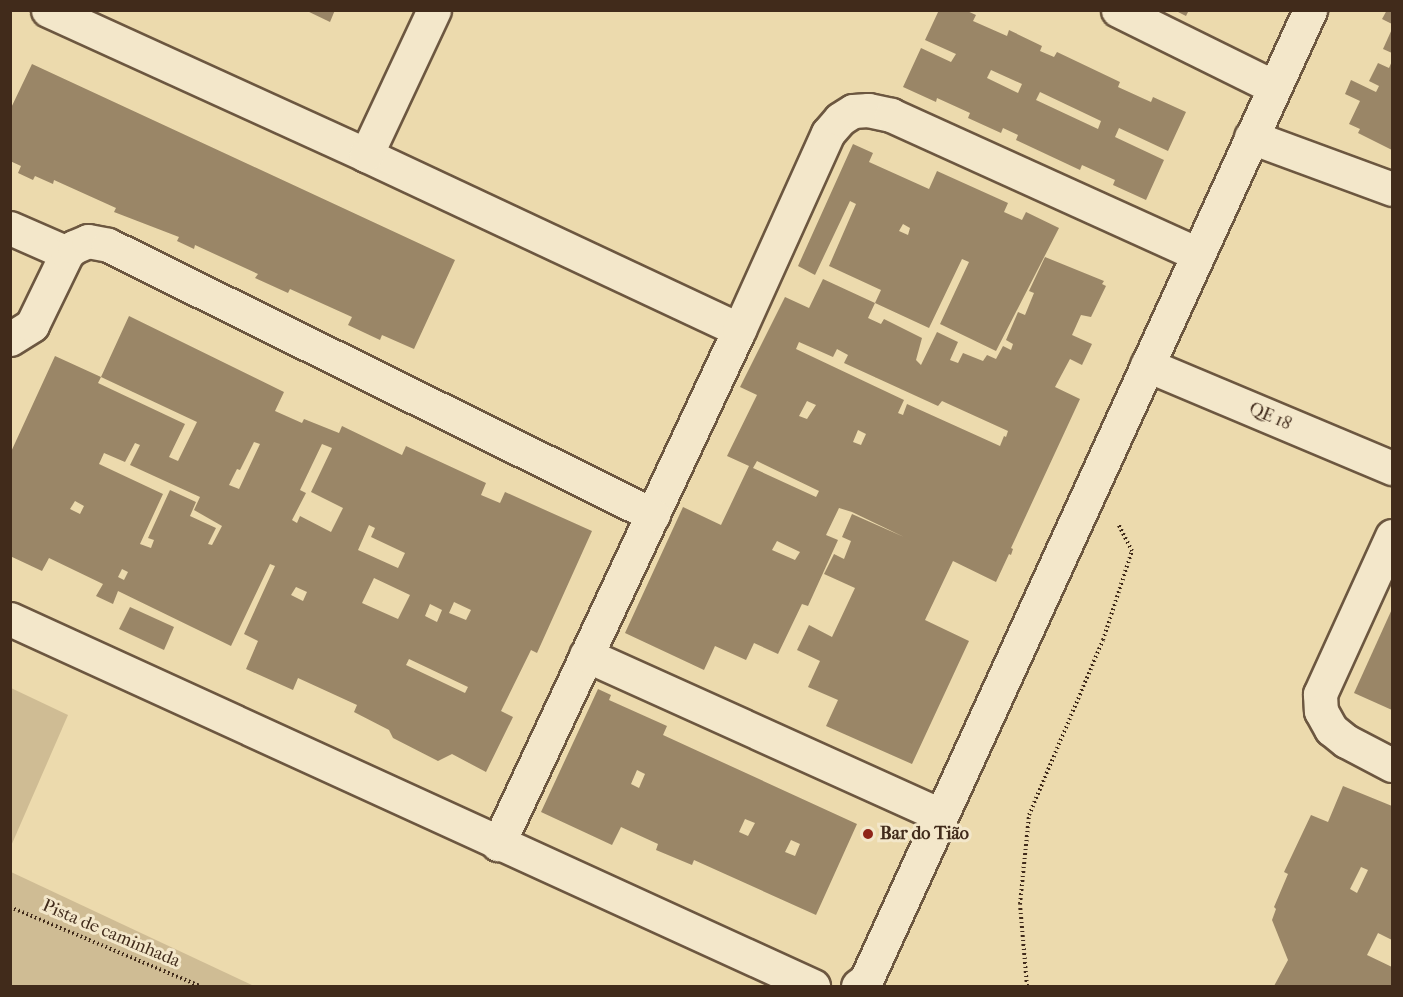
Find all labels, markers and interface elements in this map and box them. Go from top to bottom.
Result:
street label: QE 18 [1246,398,1294,436]
place label: Bar do Tião [880,823,969,845]
marker: Bar do Tião [861,827,875,841]
street label: Pista de caminhada [39,895,183,973]

